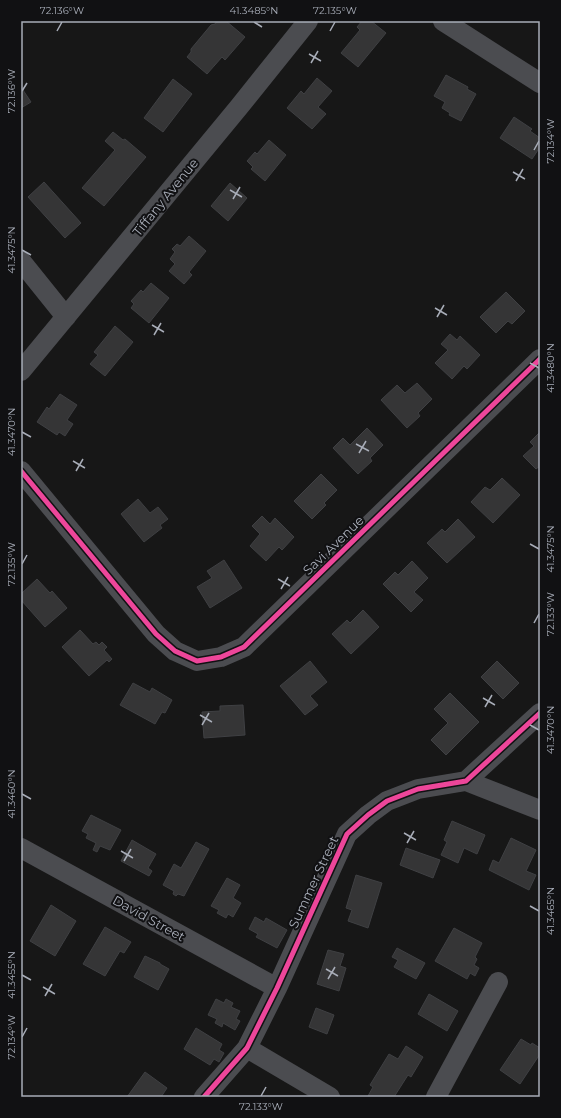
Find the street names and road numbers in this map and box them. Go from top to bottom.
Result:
street label: Tiffany Avenue [129,155,201,239]
street label: Savi Avenue [299,512,367,578]
street label: Summer Street [285,833,341,931]
street label: David Street [110,892,188,944]

